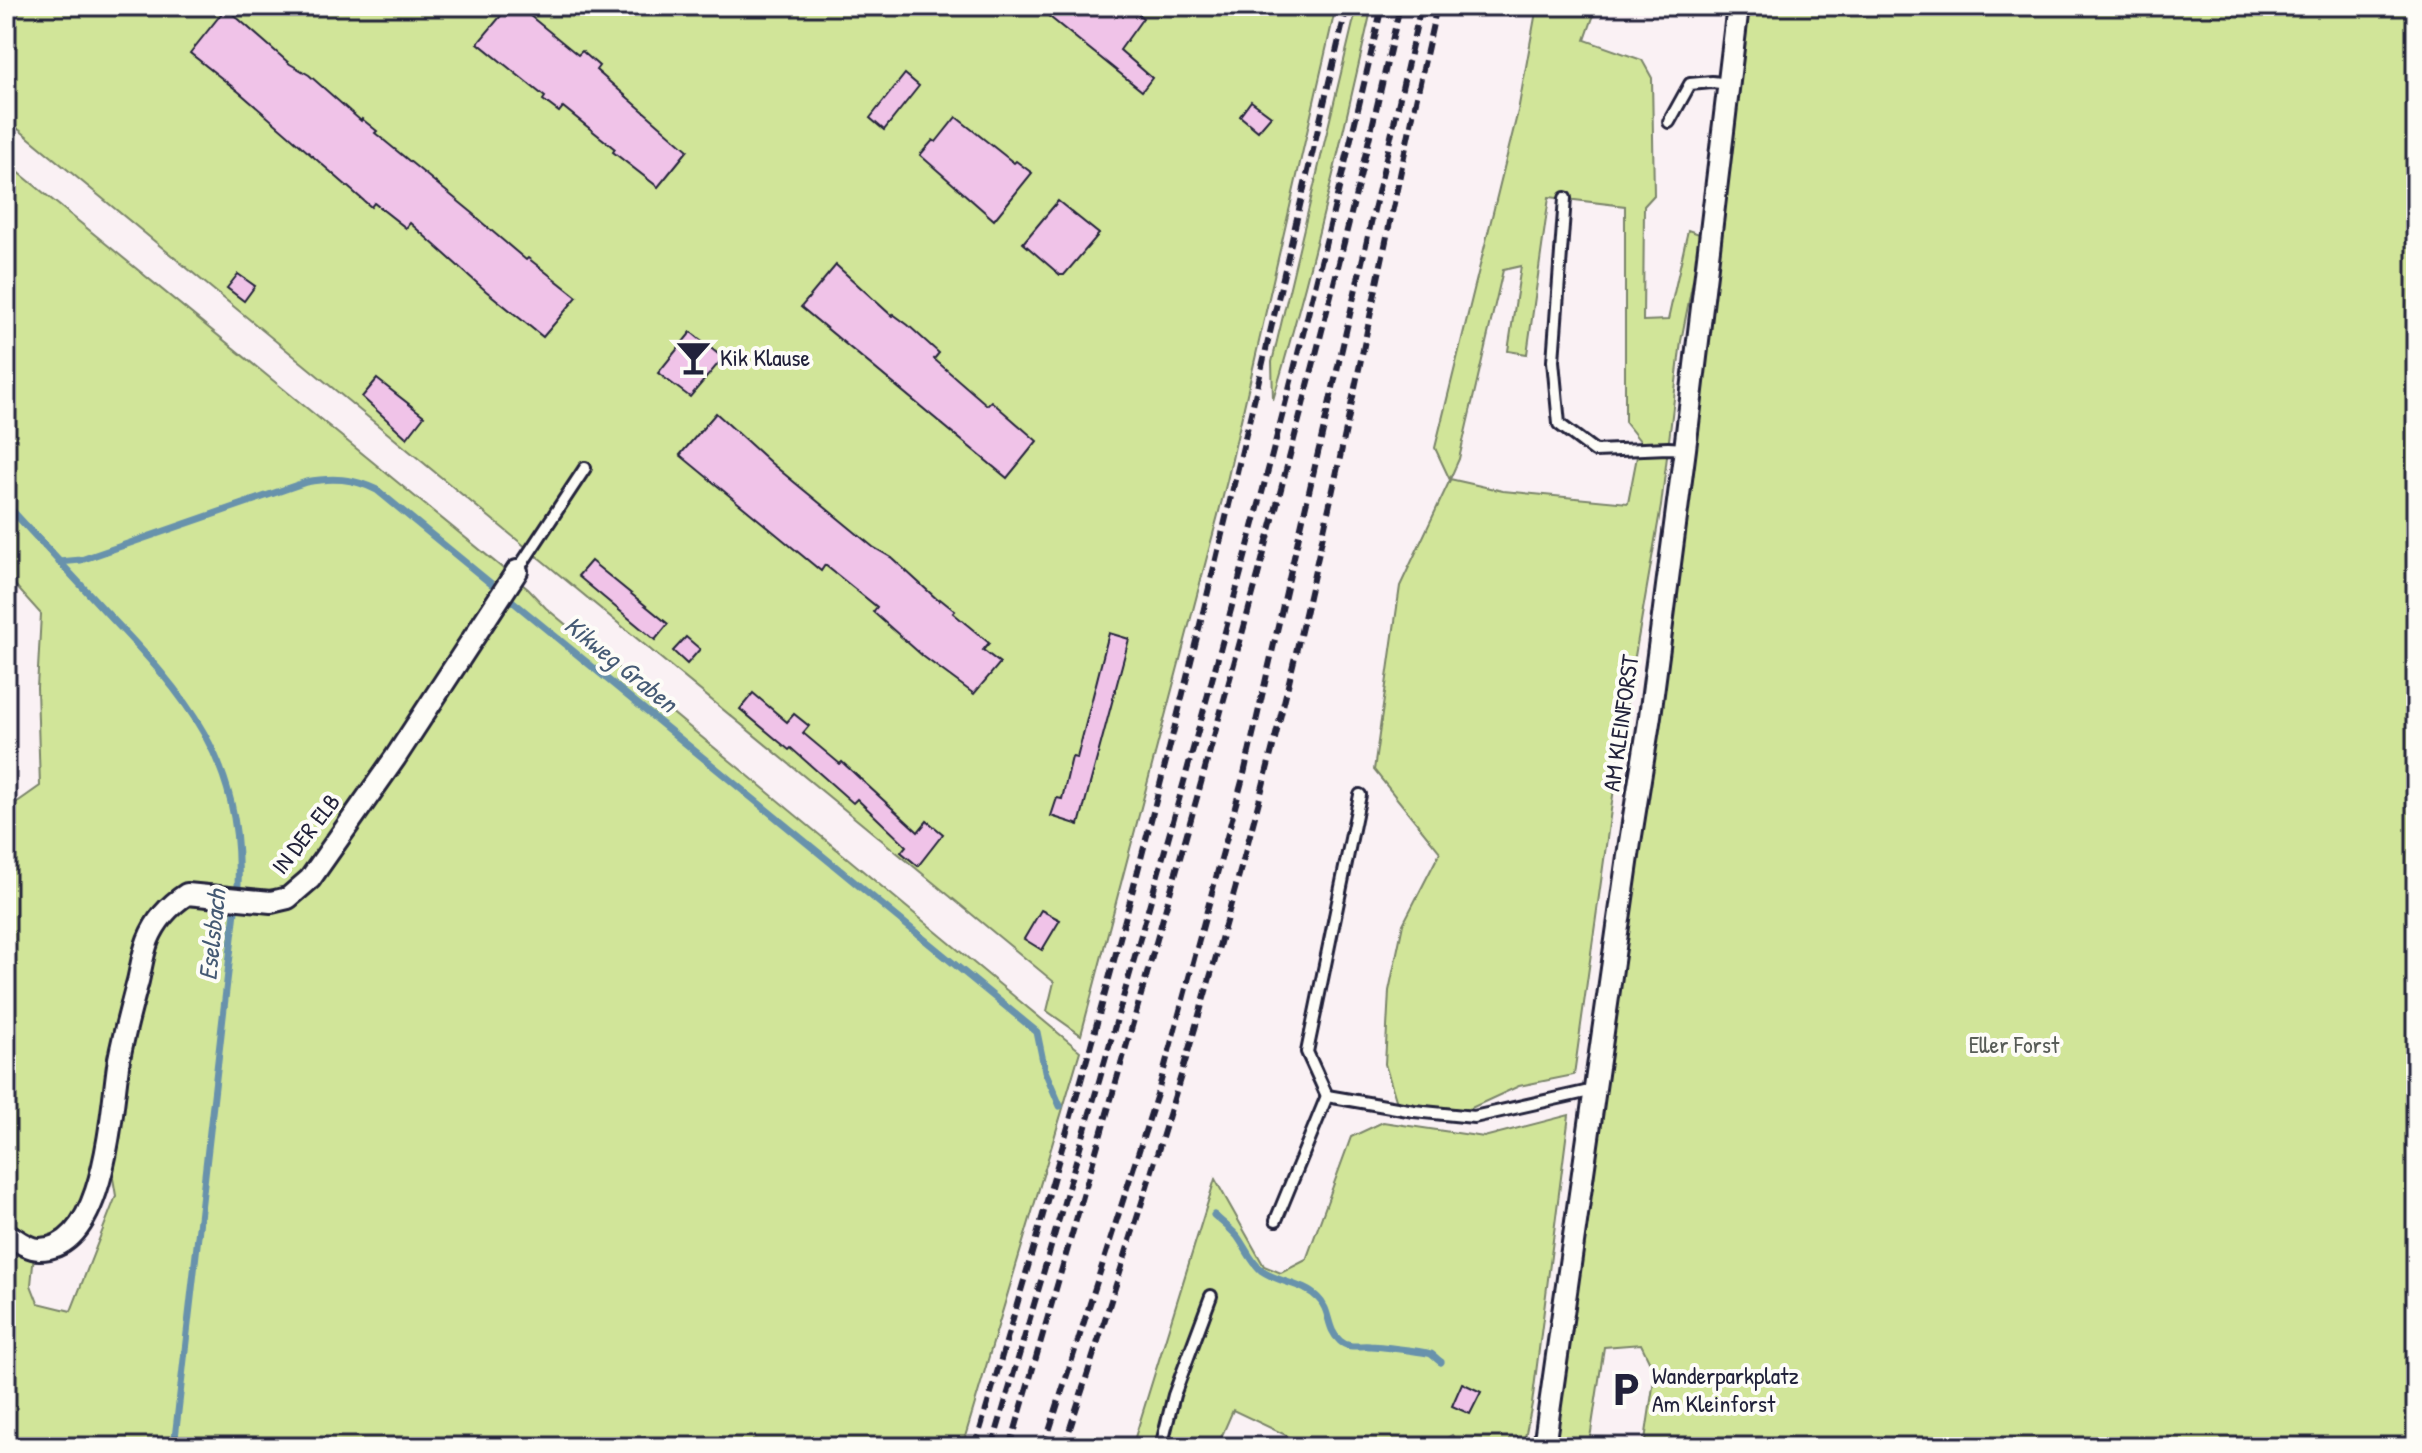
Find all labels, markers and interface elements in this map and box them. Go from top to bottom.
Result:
bar icon: Kik Klause [675,339,713,377]
place label: Kik Klause [720,341,811,373]
water label: Kikweg Graben [557,607,687,722]
street label: AM KLEINFORST [1595,652,1646,793]
street label: IN DER ELB [264,786,347,880]
water label: Eselsbach [189,886,234,982]
park label: Eller Forst [1969,1028,2060,1060]
place label: Wanderparkplatz Am Kleinforst [1652,1359,1799,1419]
parking icon: Wanderparkplatz Am Kleinforst [1607,1371,1645,1409]

